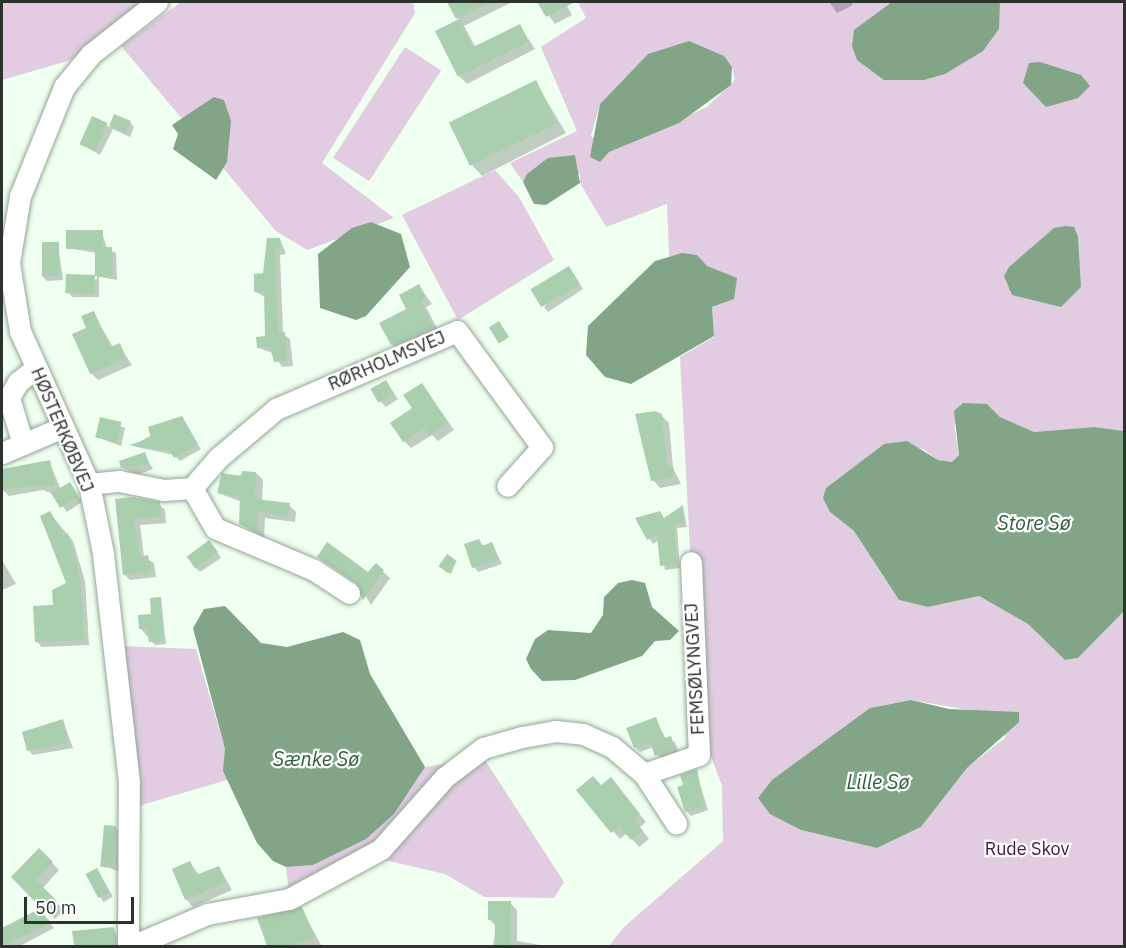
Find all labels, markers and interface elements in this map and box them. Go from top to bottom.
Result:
street label: RØRHOLMSVEJ [325,327,449,395]
street label: HØSTERKØBVEJ [26,364,98,496]
water label: Store Sø [997,510,1071,534]
street label: FEMSØLYNGVEJ [681,602,709,736]
water label: Sænke Sø [273,746,359,770]
water label: Lille Sø [847,769,909,793]
park label: Rude Skov [985,838,1069,860]
scale bar [27,885,136,923]
text: 50 m [35,896,77,919]

